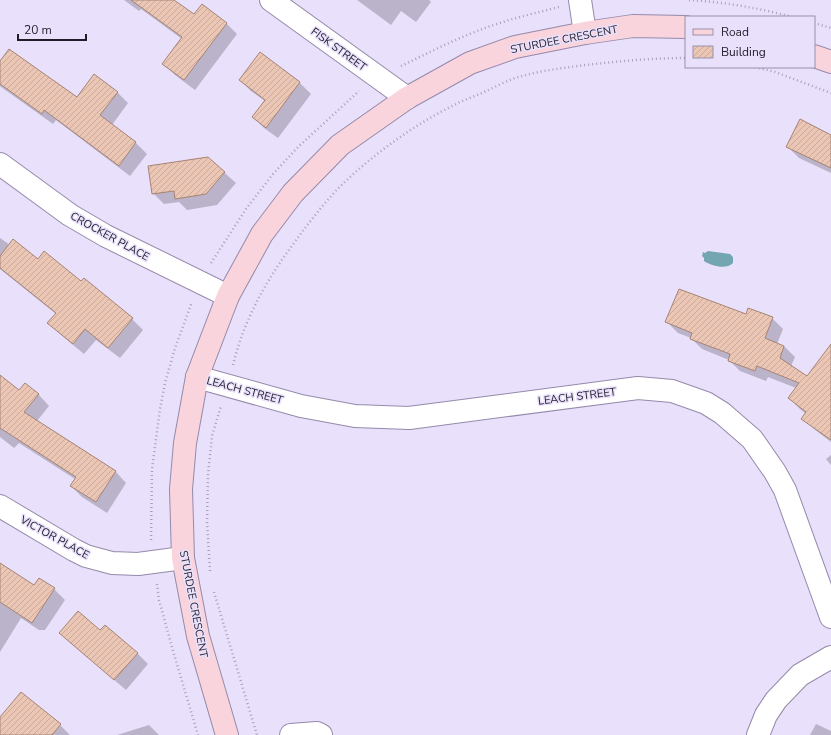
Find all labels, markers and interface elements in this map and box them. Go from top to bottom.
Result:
scale bar [18,16,86,42]
legend [685,16,815,68]
text: 20 m [24,22,52,38]
street label: STURDEE CRESCENT [509,22,619,57]
street label: FISK STREET [308,24,370,75]
text: Road [721,24,749,40]
text: Building [721,44,766,60]
street label: CROCKER PLACE [67,208,152,264]
street label: LEACH STREET [205,373,285,408]
street label: LEACH STREET [537,384,617,409]
street label: VICTOR PLACE [17,512,92,563]
street label: STURDEE CRESCENT [176,549,211,659]

